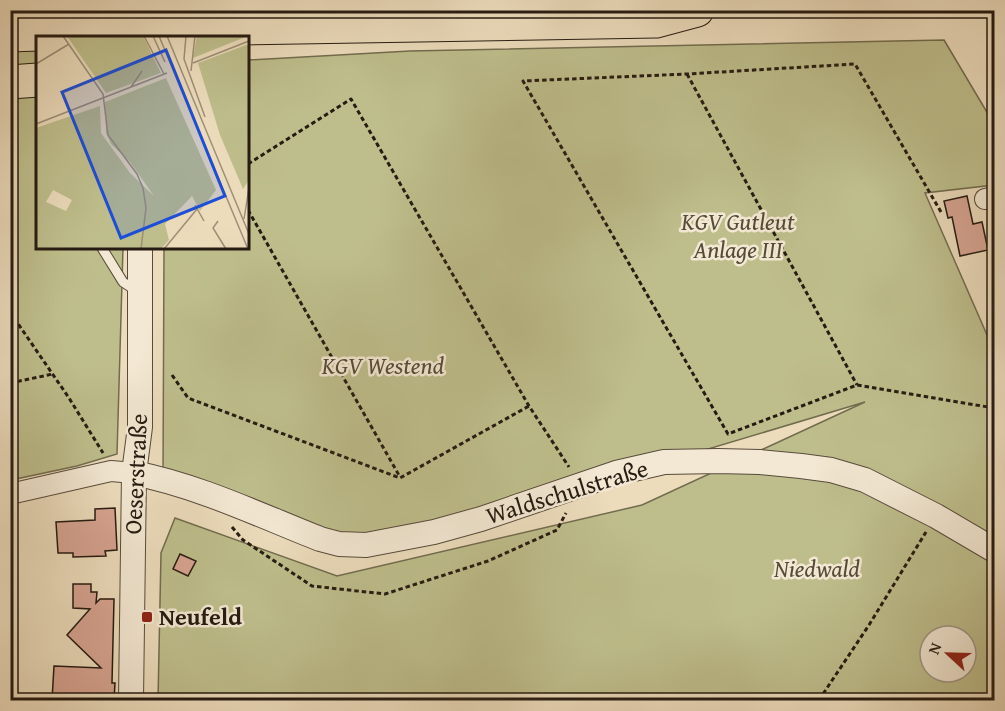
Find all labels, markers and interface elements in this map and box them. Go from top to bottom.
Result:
inset map [36,36,249,249]
park label: KGV Gutleut Anlage III [680,204,795,267]
park label: KGV Westend [321,348,445,383]
street label: Oeserstraße [115,413,156,535]
street label: Waldschulstraße [482,450,652,533]
park label: Niedwald [773,551,860,586]
place label: Neufeld [159,599,242,634]
marker: Neufeld [140,610,154,624]
north arrow [918,624,978,684]
text: N [921,639,947,658]

